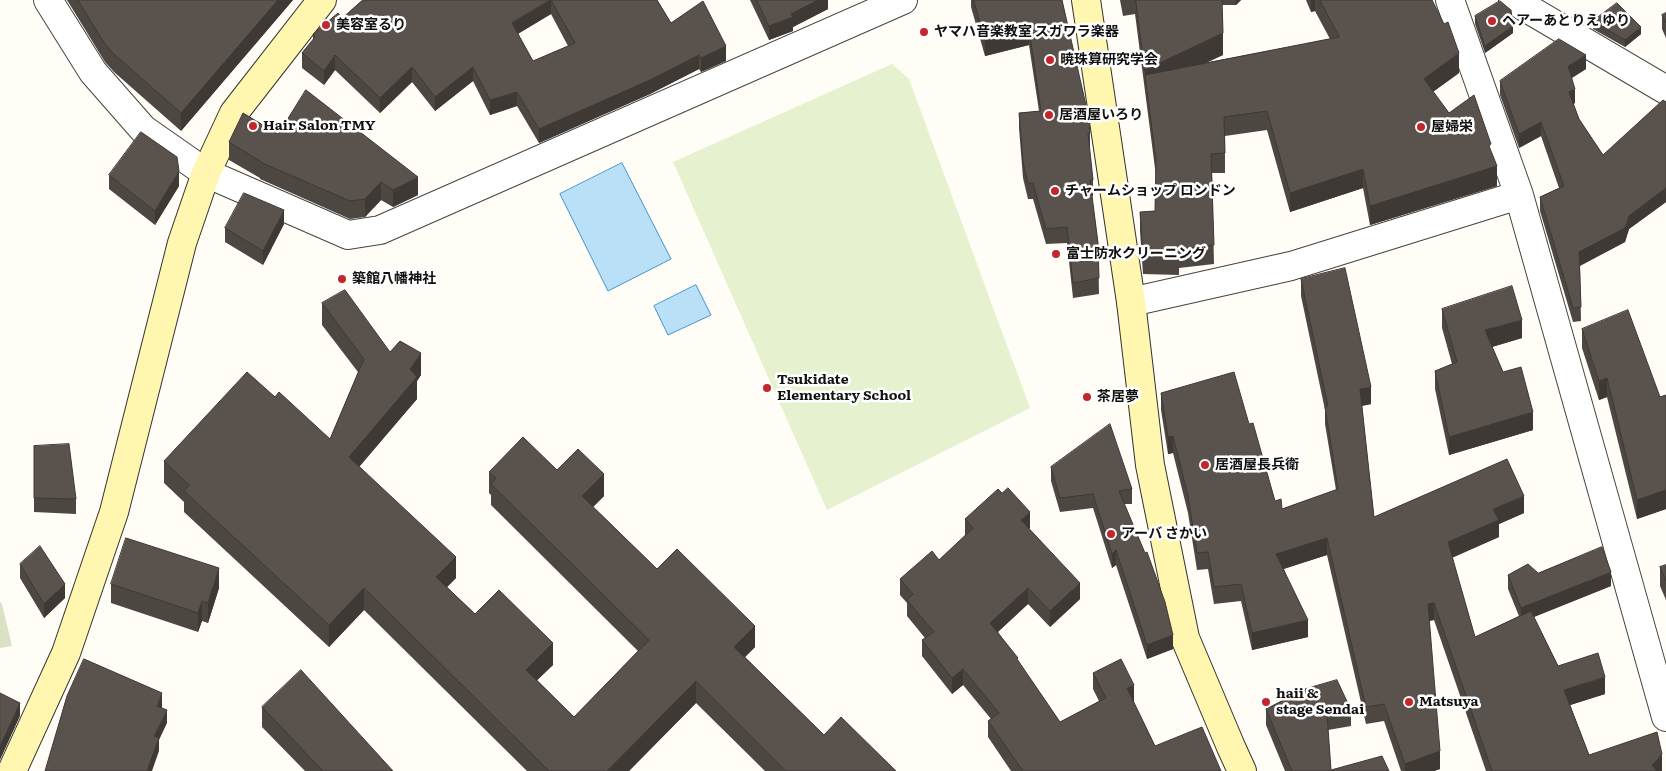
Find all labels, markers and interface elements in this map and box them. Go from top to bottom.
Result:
place label: ヘアーあとりえ ゆり [1502,13,1630,29]
marker: ヘアーあとりえ ゆり [1486,15,1498,27]
place label: 美容室るり [336,17,406,33]
marker: 美容室るり [320,19,332,31]
place label: ヤマハ音楽教室 スガワラ楽器 [934,24,1119,40]
marker: ヤマハ音楽教室 スガワラ楽器 [918,26,930,38]
place label: 暁珠算研究学会 [1060,52,1158,68]
marker: 暁珠算研究学会 [1044,54,1056,66]
place label: 居酒屋いろり [1059,107,1143,123]
marker: 居酒屋いろり [1043,109,1055,121]
place label: Hair Salon TMY [263,118,376,134]
place label: 屋婦栄 [1431,119,1473,135]
marker: Hair Salon TMY [247,120,259,132]
marker: 屋婦栄 [1415,121,1427,133]
place label: チャームショップ ロンドン [1065,183,1236,199]
marker: チャームショップ ロンドン [1049,185,1061,197]
place label: 富士防水クリーニング [1066,246,1206,262]
marker: 富士防水クリーニング [1050,248,1062,260]
place label: 築館八幡神社 [352,271,436,287]
marker: 築館八幡神社 [336,273,348,285]
place label: Tsukidate Elementary School [777,372,911,404]
marker: Tsukidate Elementary School [761,382,773,394]
place label: 茶居夢 [1097,389,1139,405]
marker: 茶居夢 [1081,391,1093,403]
place label: 居酒屋長兵衛 [1215,457,1299,473]
marker: 居酒屋長兵衛 [1199,459,1211,471]
place label: アーバ さかい [1121,526,1207,542]
marker: アーバ さかい [1105,528,1117,540]
place label: haii & stage Sendai [1276,686,1364,719]
place label: Matsuya [1419,694,1479,710]
marker: haii & stage Sendai [1260,696,1272,708]
marker: Matsuya [1403,696,1415,708]

